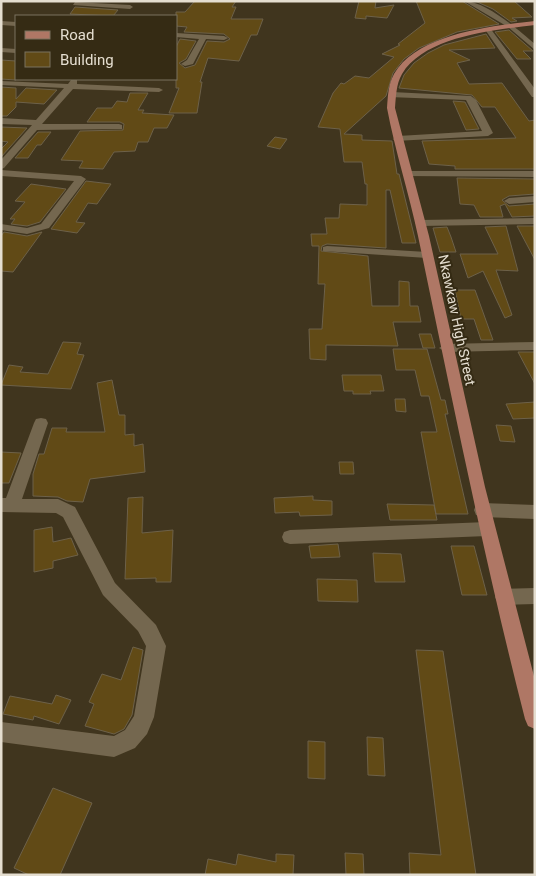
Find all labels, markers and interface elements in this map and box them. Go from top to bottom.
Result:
legend [15,15,178,80]
text: Road [60,26,94,44]
text: Building [60,51,114,69]
street label: Nkawkaw High Street [435,253,479,387]

